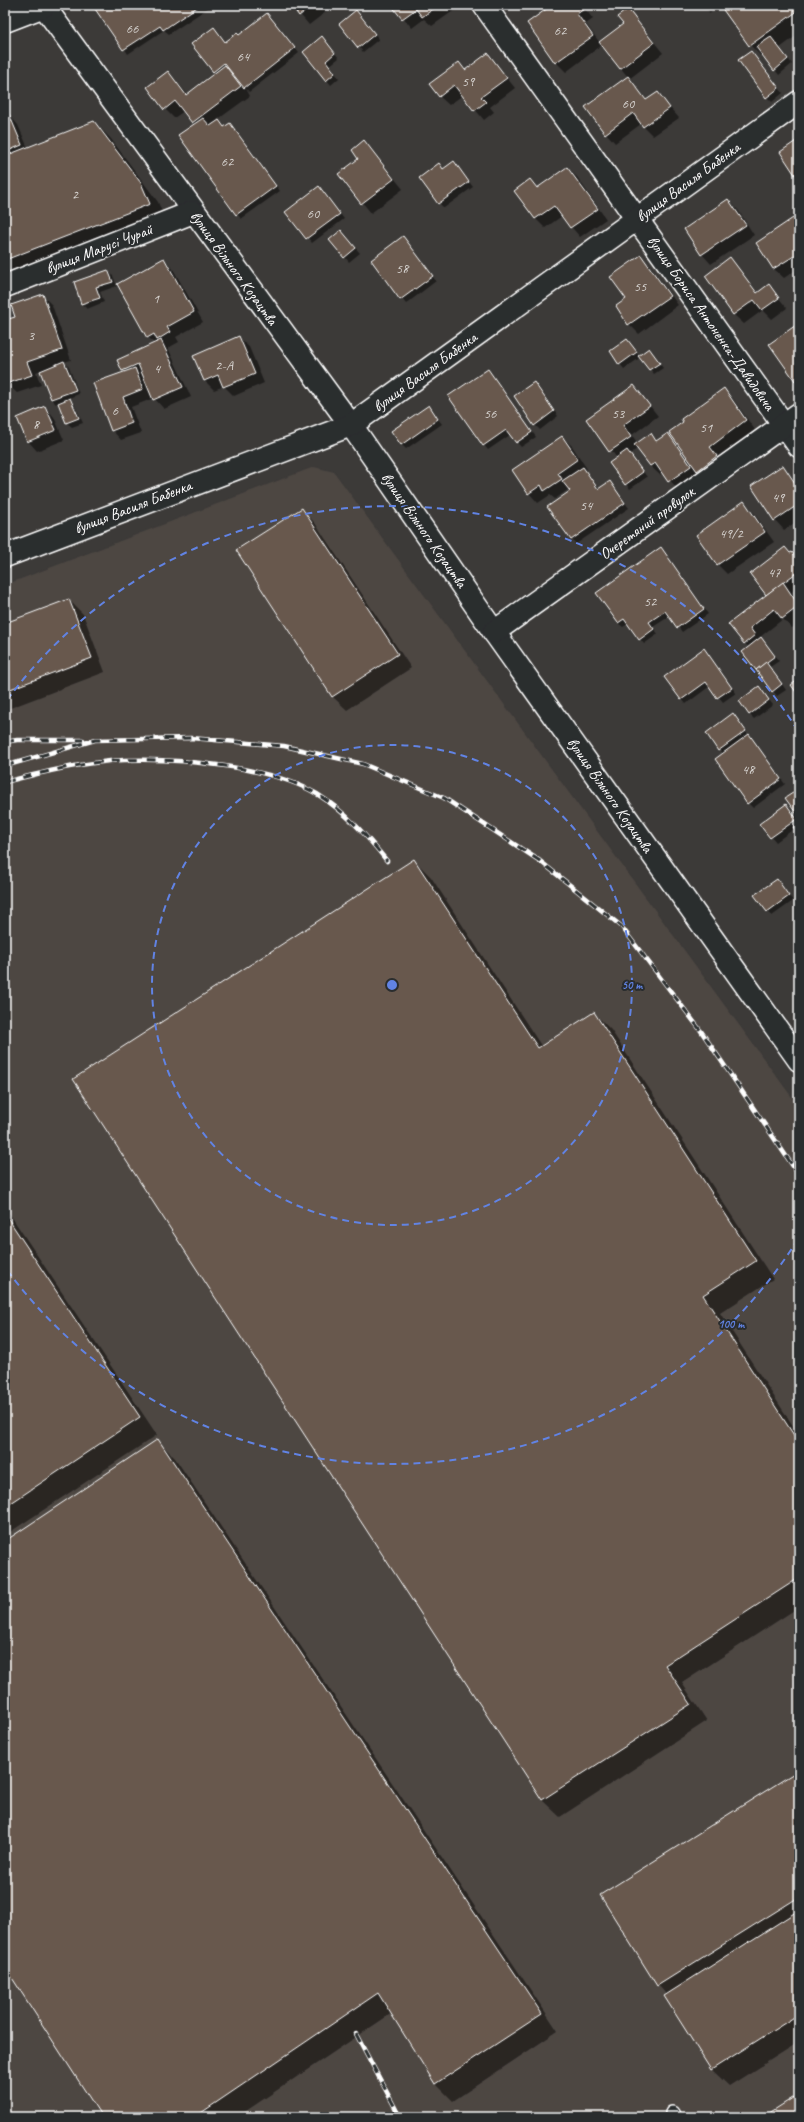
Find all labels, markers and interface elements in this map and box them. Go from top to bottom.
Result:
house number: 66 [126,20,139,37]
house number: 62 [554,22,568,39]
house number: 64 [237,48,251,65]
house number: 59 [462,73,476,90]
house number: 60 [622,95,636,112]
street label: вулиця Василя Бабенка [632,137,745,227]
house number: 62 [221,153,235,170]
house number: 2 [72,186,80,203]
house number: 60 [307,205,321,222]
street label: вулиця Вільного Козацтва [186,207,283,330]
street label: вулиця Марусі Чурай [43,219,156,279]
street label: вулиця Бориса Антоненка-Давидовича [643,232,780,416]
house number: 58 [396,260,410,277]
house number: 55 [634,278,647,295]
house number: 1 [153,290,160,307]
house number: 3 [28,327,36,344]
street label: вулиця Василя Бабенка [369,327,482,417]
house number: 2-А [215,357,234,374]
house number: 4 [154,360,162,377]
house number: 6 [112,402,119,419]
house number: 56 [484,405,497,422]
house number: 53 [612,405,626,422]
house number: 8 [33,416,41,433]
house number: 51 [700,419,713,436]
street label: вулиця Вільного Козацтва [377,468,472,593]
street label: вулиця Василя Бабенка [71,475,196,539]
street label: Очеретяний провулок [596,481,699,564]
house number: 49 [772,489,786,506]
house number: 54 [580,497,594,514]
house number: 49/2 [719,525,744,542]
house number: 47 [768,564,781,581]
house number: 52 [644,593,658,610]
street label: вулиця Вільного Козацтва [563,733,658,858]
house number: 48 [742,761,756,778]
text: 50 m [622,977,643,993]
centre of rings [385,978,399,992]
text: 100 m [718,1316,745,1332]

